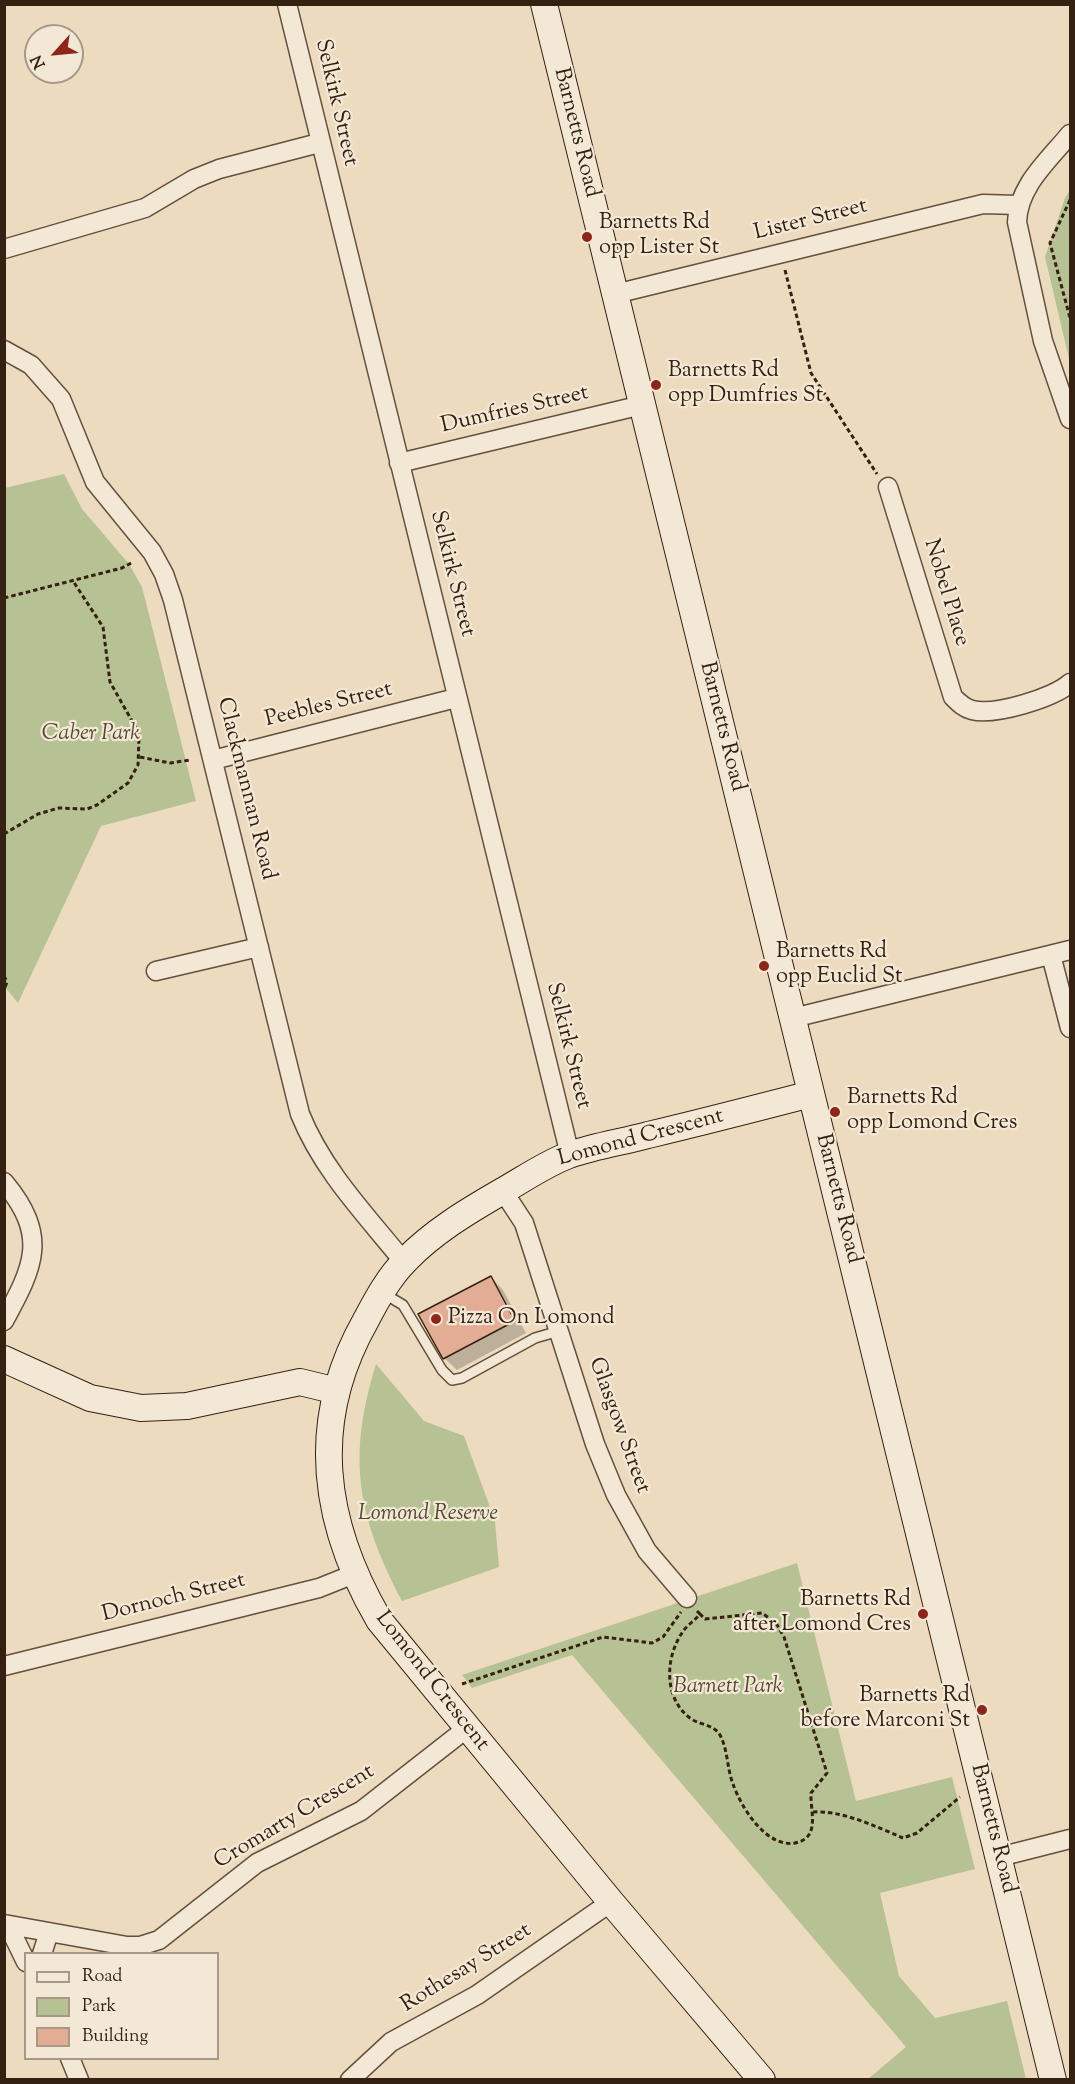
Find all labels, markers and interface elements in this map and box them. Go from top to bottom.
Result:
north arrow [24,24,84,84]
street label: Selkirk Street [308,37,362,169]
text: N [26,51,52,72]
street label: Barnetts Road [546,65,604,201]
street label: Lister Street [752,194,870,248]
place label: Barnetts Rd opp Lister St [599,211,719,262]
marker: Barnetts Rd opp Lister St [580,230,594,244]
place label: Barnetts Rd opp Dumfries St [668,359,823,410]
marker: Barnetts Rd opp Dumfries St [649,378,663,392]
street label: Dumfries Street [439,381,591,441]
street label: Selkirk Street [423,508,479,640]
street label: Nobel Place [916,536,974,650]
street label: Barnetts Road [692,659,750,795]
street label: Peebles Street [263,677,395,735]
street label: Clackmannan Road [210,695,280,883]
park label: Caber Park [42,722,140,748]
place label: Barnetts Rd opp Euclid St [776,940,903,992]
marker: Barnetts Rd opp Euclid St [757,959,771,973]
street label: Selkirk Street [539,980,595,1112]
place label: Barnetts Rd opp Lomond Cres [847,1086,1017,1138]
street label: Lomond Crescent [555,1104,727,1174]
marker: Barnetts Rd opp Lomond Cres [828,1105,842,1119]
street label: Barnetts Road [808,1131,866,1267]
place label: Pizza On Lomond [448,1306,615,1332]
marker: Pizza On Lomond [429,1312,443,1326]
street label: Glasgow Street [581,1354,655,1498]
park label: Lomond Reserve [358,1502,498,1528]
street label: Dornoch Street [100,1568,248,1630]
place label: Barnetts Rd after Lomond Cres [733,1588,911,1640]
street label: Lomond Crescent [368,1607,494,1757]
marker: Barnetts Rd after Lomond Cres [916,1607,930,1621]
park label: Barnett Park [673,1675,783,1701]
place label: Barnetts Rd before Marconi St [800,1684,970,1736]
marker: Barnetts Rd before Marconi St [975,1703,989,1717]
street label: Cromarty Crescent [210,1760,380,1876]
street label: Barnetts Road [963,1761,1021,1897]
street label: Rothesay Street [397,1918,537,2020]
legend [24,1952,219,2060]
text: Road [82,1964,122,1990]
text: Park [82,1994,116,2020]
text: Building [82,2024,148,2050]

